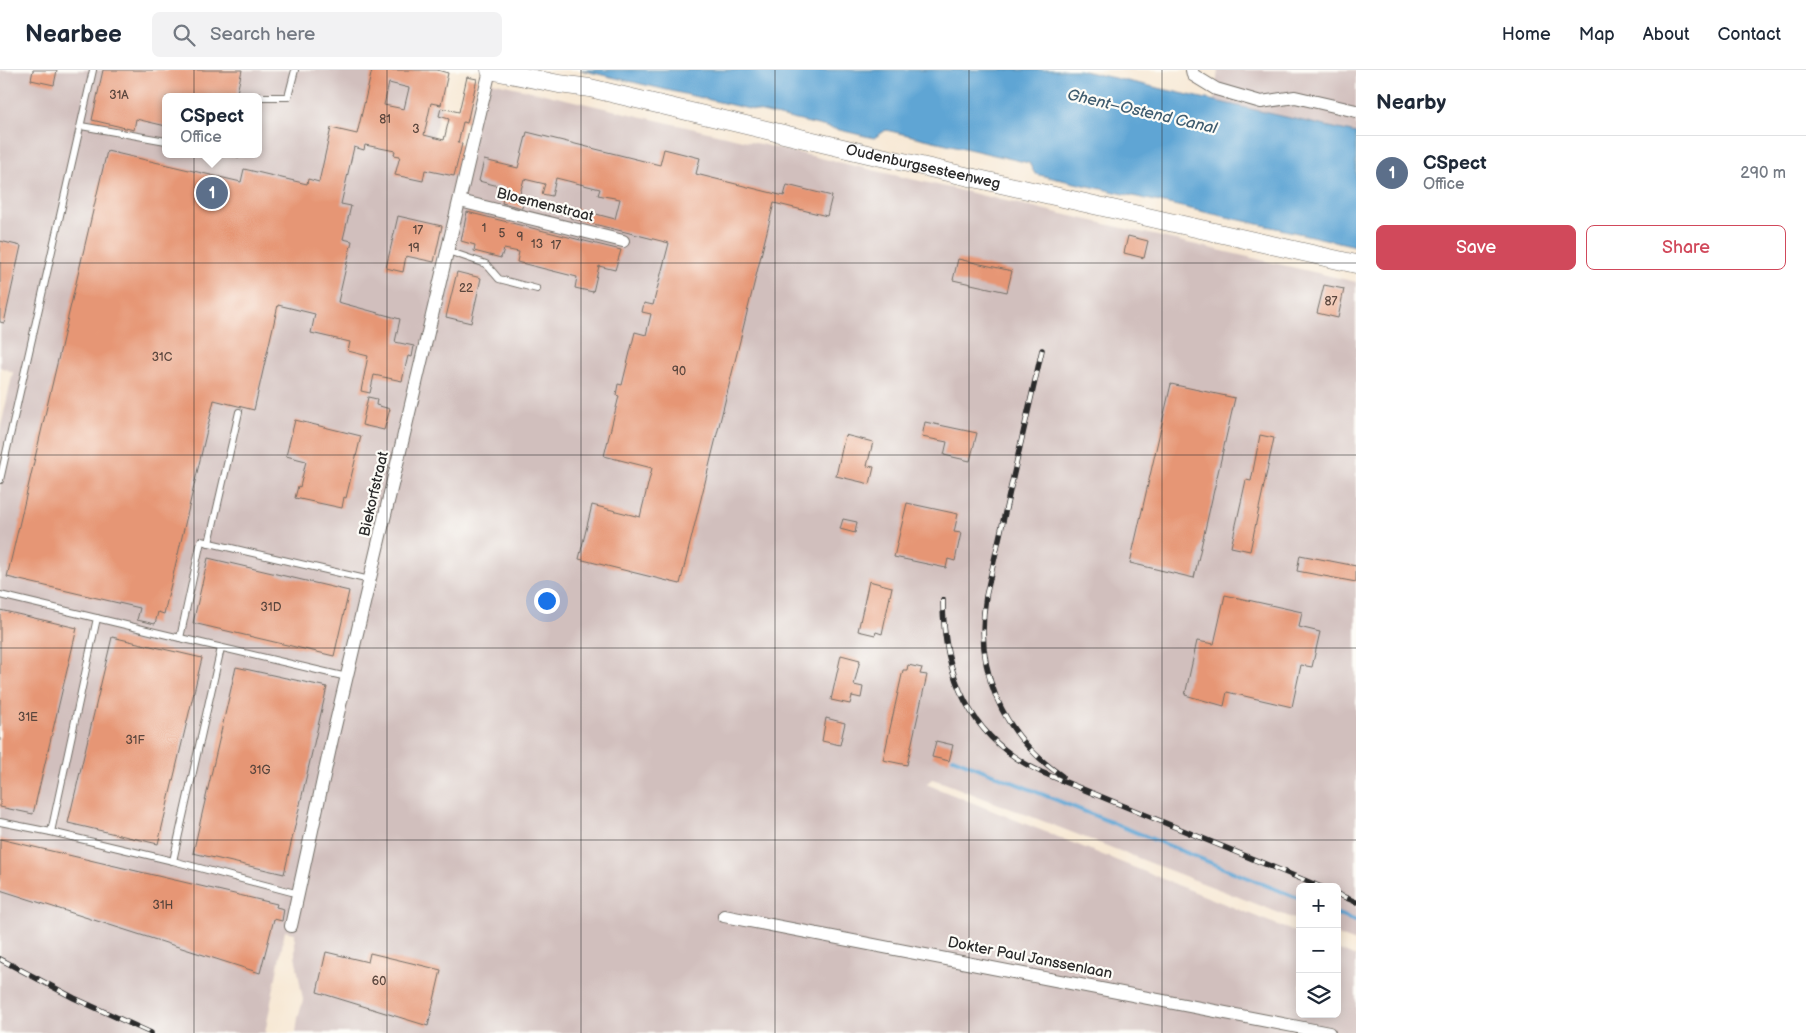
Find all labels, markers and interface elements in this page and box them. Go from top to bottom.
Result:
search box [152,12,502,57]
text: Nearbee [25,20,122,49]
icon: search [170,21,198,49]
text: Search here [210,23,315,46]
text: Home [1502,24,1551,45]
text: Map [1579,24,1615,45]
text: About [1643,24,1690,45]
text: Contact [1718,24,1781,45]
water label: Ghent–Ostend Canal [1065,86,1220,139]
house number: 31A [109,88,129,103]
text: Nearby [1376,90,1446,115]
popup [162,93,262,158]
text: CSpect [180,105,244,128]
house number: 81 [379,112,391,127]
house number: 3 [412,122,420,137]
text: Office [180,128,222,147]
street label: Oudenburgsesteenweg [844,140,1002,193]
text: CSpect [1423,152,1487,175]
text: 1 [1389,164,1395,183]
text: 290 m [1740,164,1786,183]
pin: 1 [196,174,228,212]
text: Office [1423,175,1465,194]
street label: Bloemenstraat [494,184,596,226]
house number: 1 [482,221,486,236]
house number: 17 [413,223,423,238]
button: Save [1376,225,1576,270]
button: Share [1586,225,1786,270]
house number: 5 [499,226,506,241]
house number: 9 [517,230,524,245]
house number: 13 [531,237,543,252]
house number: 17 [551,238,561,253]
house number: 19 [408,241,420,256]
house number: 22 [459,281,473,296]
house number: 87 [1325,294,1338,309]
house number: 31C [152,350,173,365]
house number: 90 [672,364,686,379]
street label: Biekorfstraat [355,449,393,538]
your location [534,588,560,614]
house number: 31D [261,600,282,615]
house number: 31E [18,710,38,725]
house number: 31F [125,733,145,748]
house number: 31G [249,763,271,778]
map controls [1296,883,1341,1018]
button: + [1296,883,1341,928]
house number: 31H [153,898,173,913]
button: − [1296,928,1341,973]
street label: Dokter Paul Janssenlaan [946,933,1114,983]
button: layers [1296,973,1341,1018]
house number: 60 [372,974,386,989]

